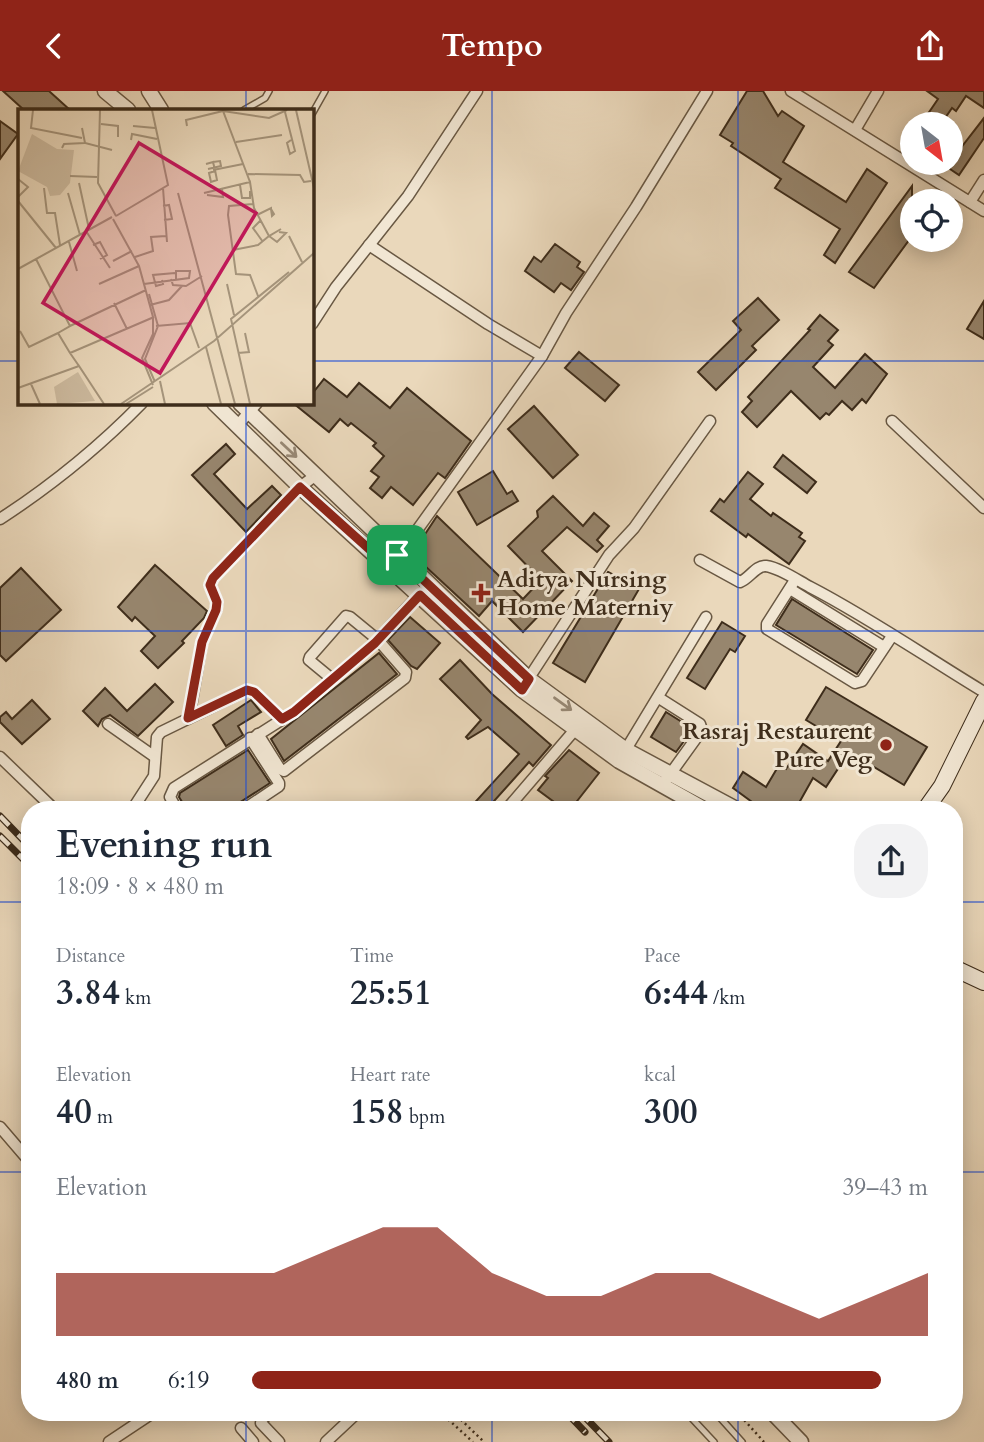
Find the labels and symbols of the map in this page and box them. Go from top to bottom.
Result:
inset map [18,109,313,404]
north arrow [900,112,962,175]
one-way arrow [280,442,298,458]
pin [367,525,427,585]
place label: Aditya Nursing Home Materniy [497,563,674,624]
marker: Aditya Nursing Home Materniy [471,583,491,603]
one-way arrow [553,697,572,712]
place label: Rasraj Restaurent Pure Veg [682,715,873,776]
marker: Rasraj Restaurent Pure Veg [878,737,894,753]

